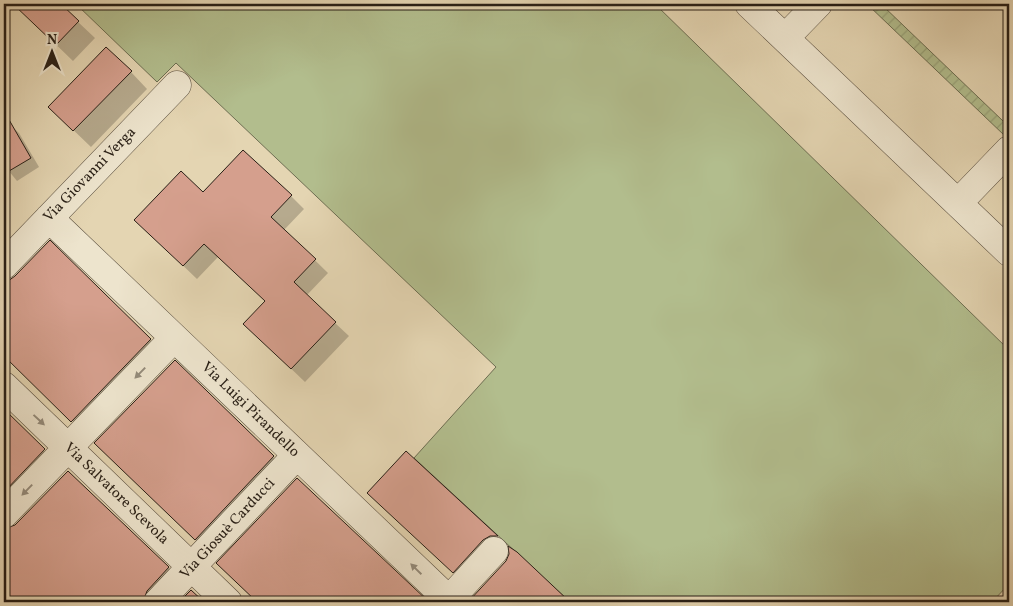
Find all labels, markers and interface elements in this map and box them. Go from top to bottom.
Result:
north arrow [28,28,78,78]
text: N [47,31,57,50]
street label: Via Giovanni Verga [39,123,141,227]
street label: Via Luigi Pirandello [196,357,304,463]
one-way arrow [134,367,146,379]
one-way arrow [33,414,45,426]
street label: Via Salvatore Scevola [59,438,173,550]
street label: Via Giosuè Carducci [176,474,280,584]
one-way arrow [21,483,33,495]
one-way arrow [410,563,422,575]

